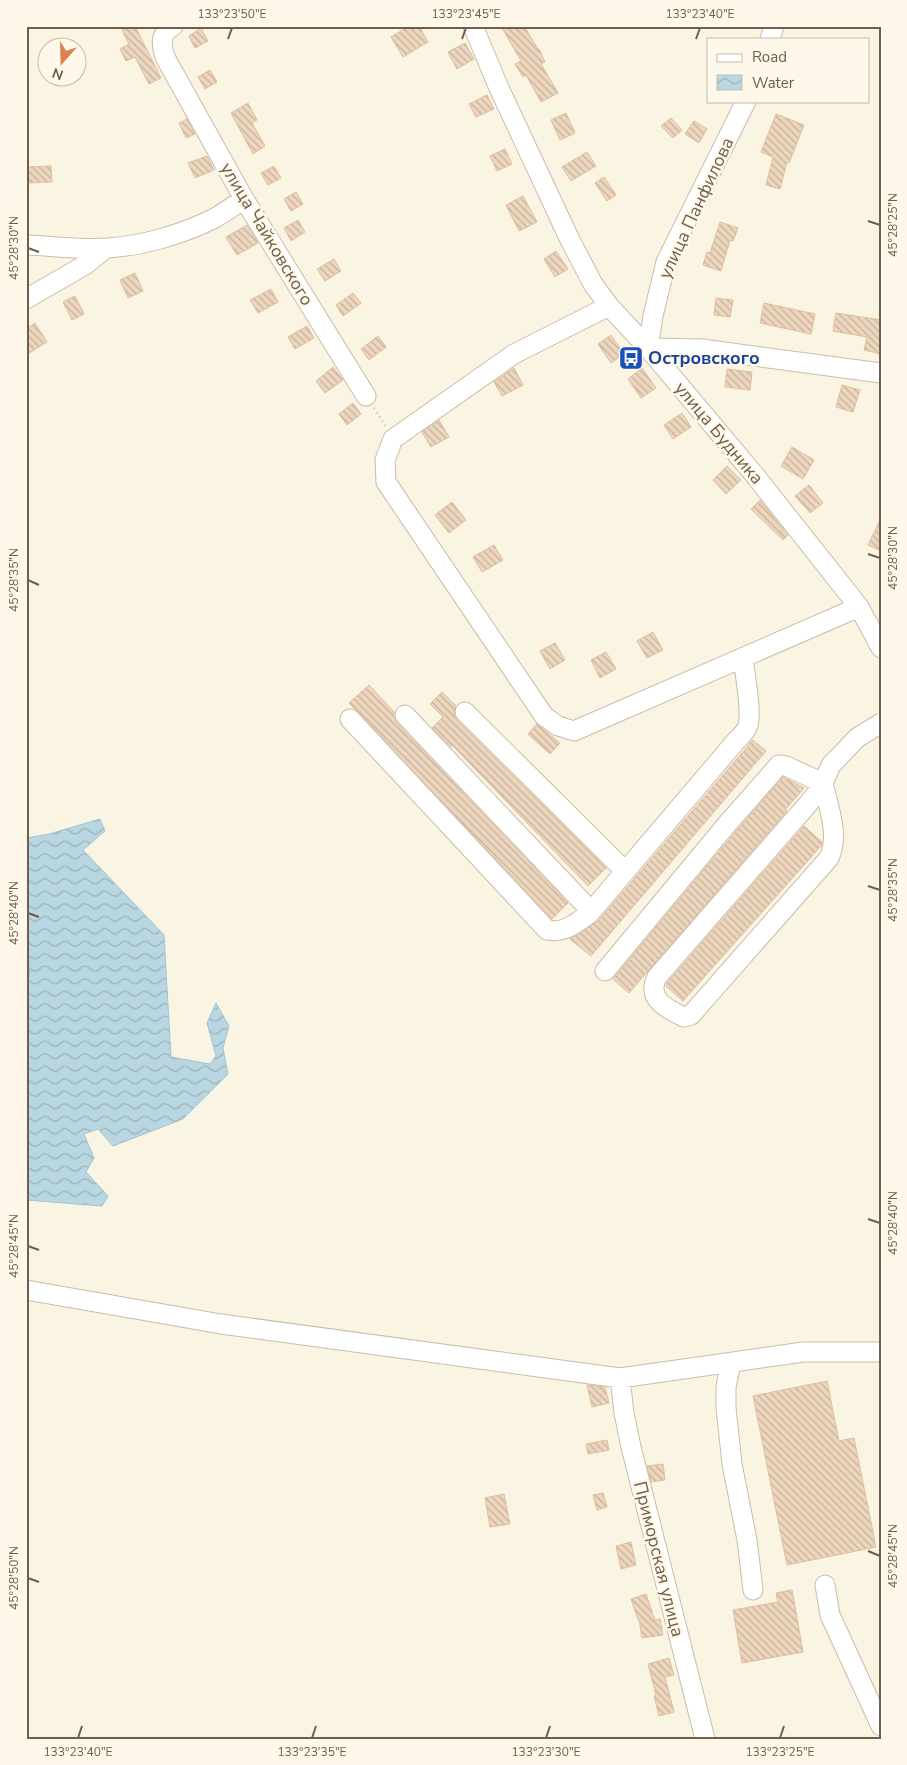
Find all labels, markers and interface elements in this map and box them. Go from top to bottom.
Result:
text: 133°23'50"E [197,6,267,22]
text: 133°23'45"E [431,6,501,22]
text: 133°23'40"E [665,6,735,22]
north arrow [38,38,88,88]
legend [707,38,870,102]
text: Road [752,47,787,67]
text: N [50,63,66,84]
text: Water [752,73,795,93]
street label: улица Панфилова [653,133,739,283]
street label: улица Чайковского [215,158,319,310]
text: 45°28'25"N [885,193,901,257]
text: 45°28'30"N [6,216,22,280]
bus stop icon: Островского [618,345,644,371]
place label: Островского [648,346,760,370]
street label: улица Будника [669,377,769,489]
text: 45°28'30"N [885,526,901,590]
text: 45°28'35"N [6,548,22,612]
text: 45°28'35"N [885,858,901,922]
text: 45°28'40"N [6,881,22,945]
text: 45°28'40"N [885,1191,901,1255]
text: 45°28'45"N [6,1214,22,1278]
street label: Приморская улица [628,1479,690,1639]
text: 45°28'45"N [885,1524,901,1588]
text: 45°28'50"N [6,1546,22,1610]
text: 133°23'40"E [43,1744,113,1760]
text: 133°23'35"E [277,1744,347,1760]
text: 133°23'30"E [511,1744,581,1760]
text: 133°23'25"E [745,1744,815,1760]

